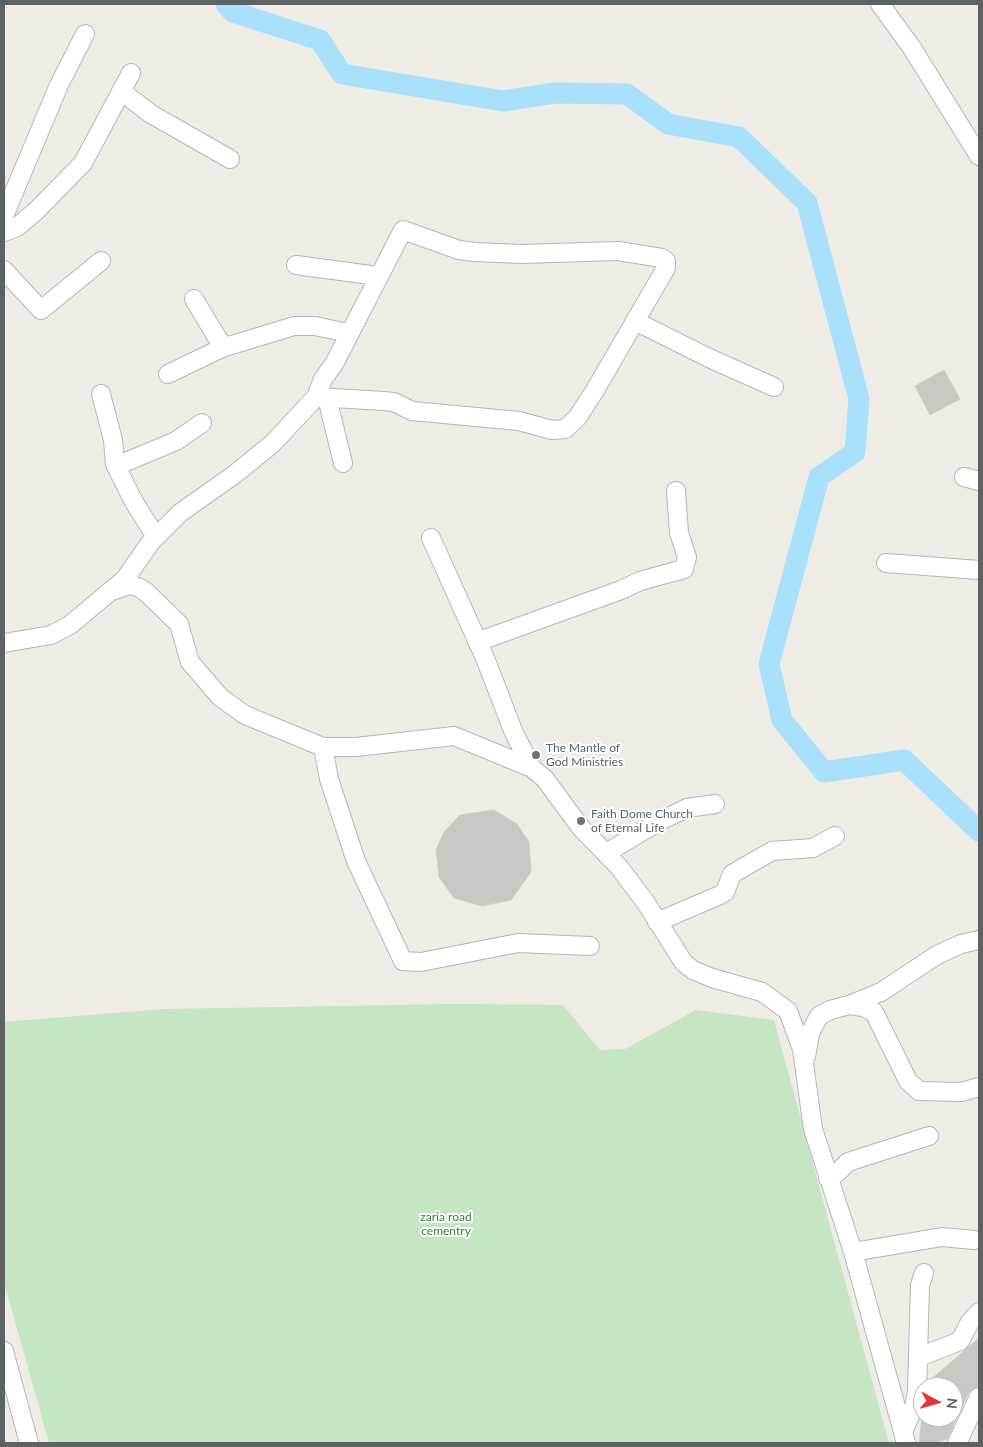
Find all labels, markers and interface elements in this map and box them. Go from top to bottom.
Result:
place label: The Mantle of God Ministries [546,741,623,769]
marker: The Mantle of God Ministries [530,749,542,761]
place label: Faith Dome Church of Eternal Life [591,807,693,835]
marker: Faith Dome Church of Eternal Life [575,815,587,827]
park label: zaria road cementry [420,1210,472,1238]
north arrow [913,1377,963,1427]
text: N [943,1397,961,1410]

